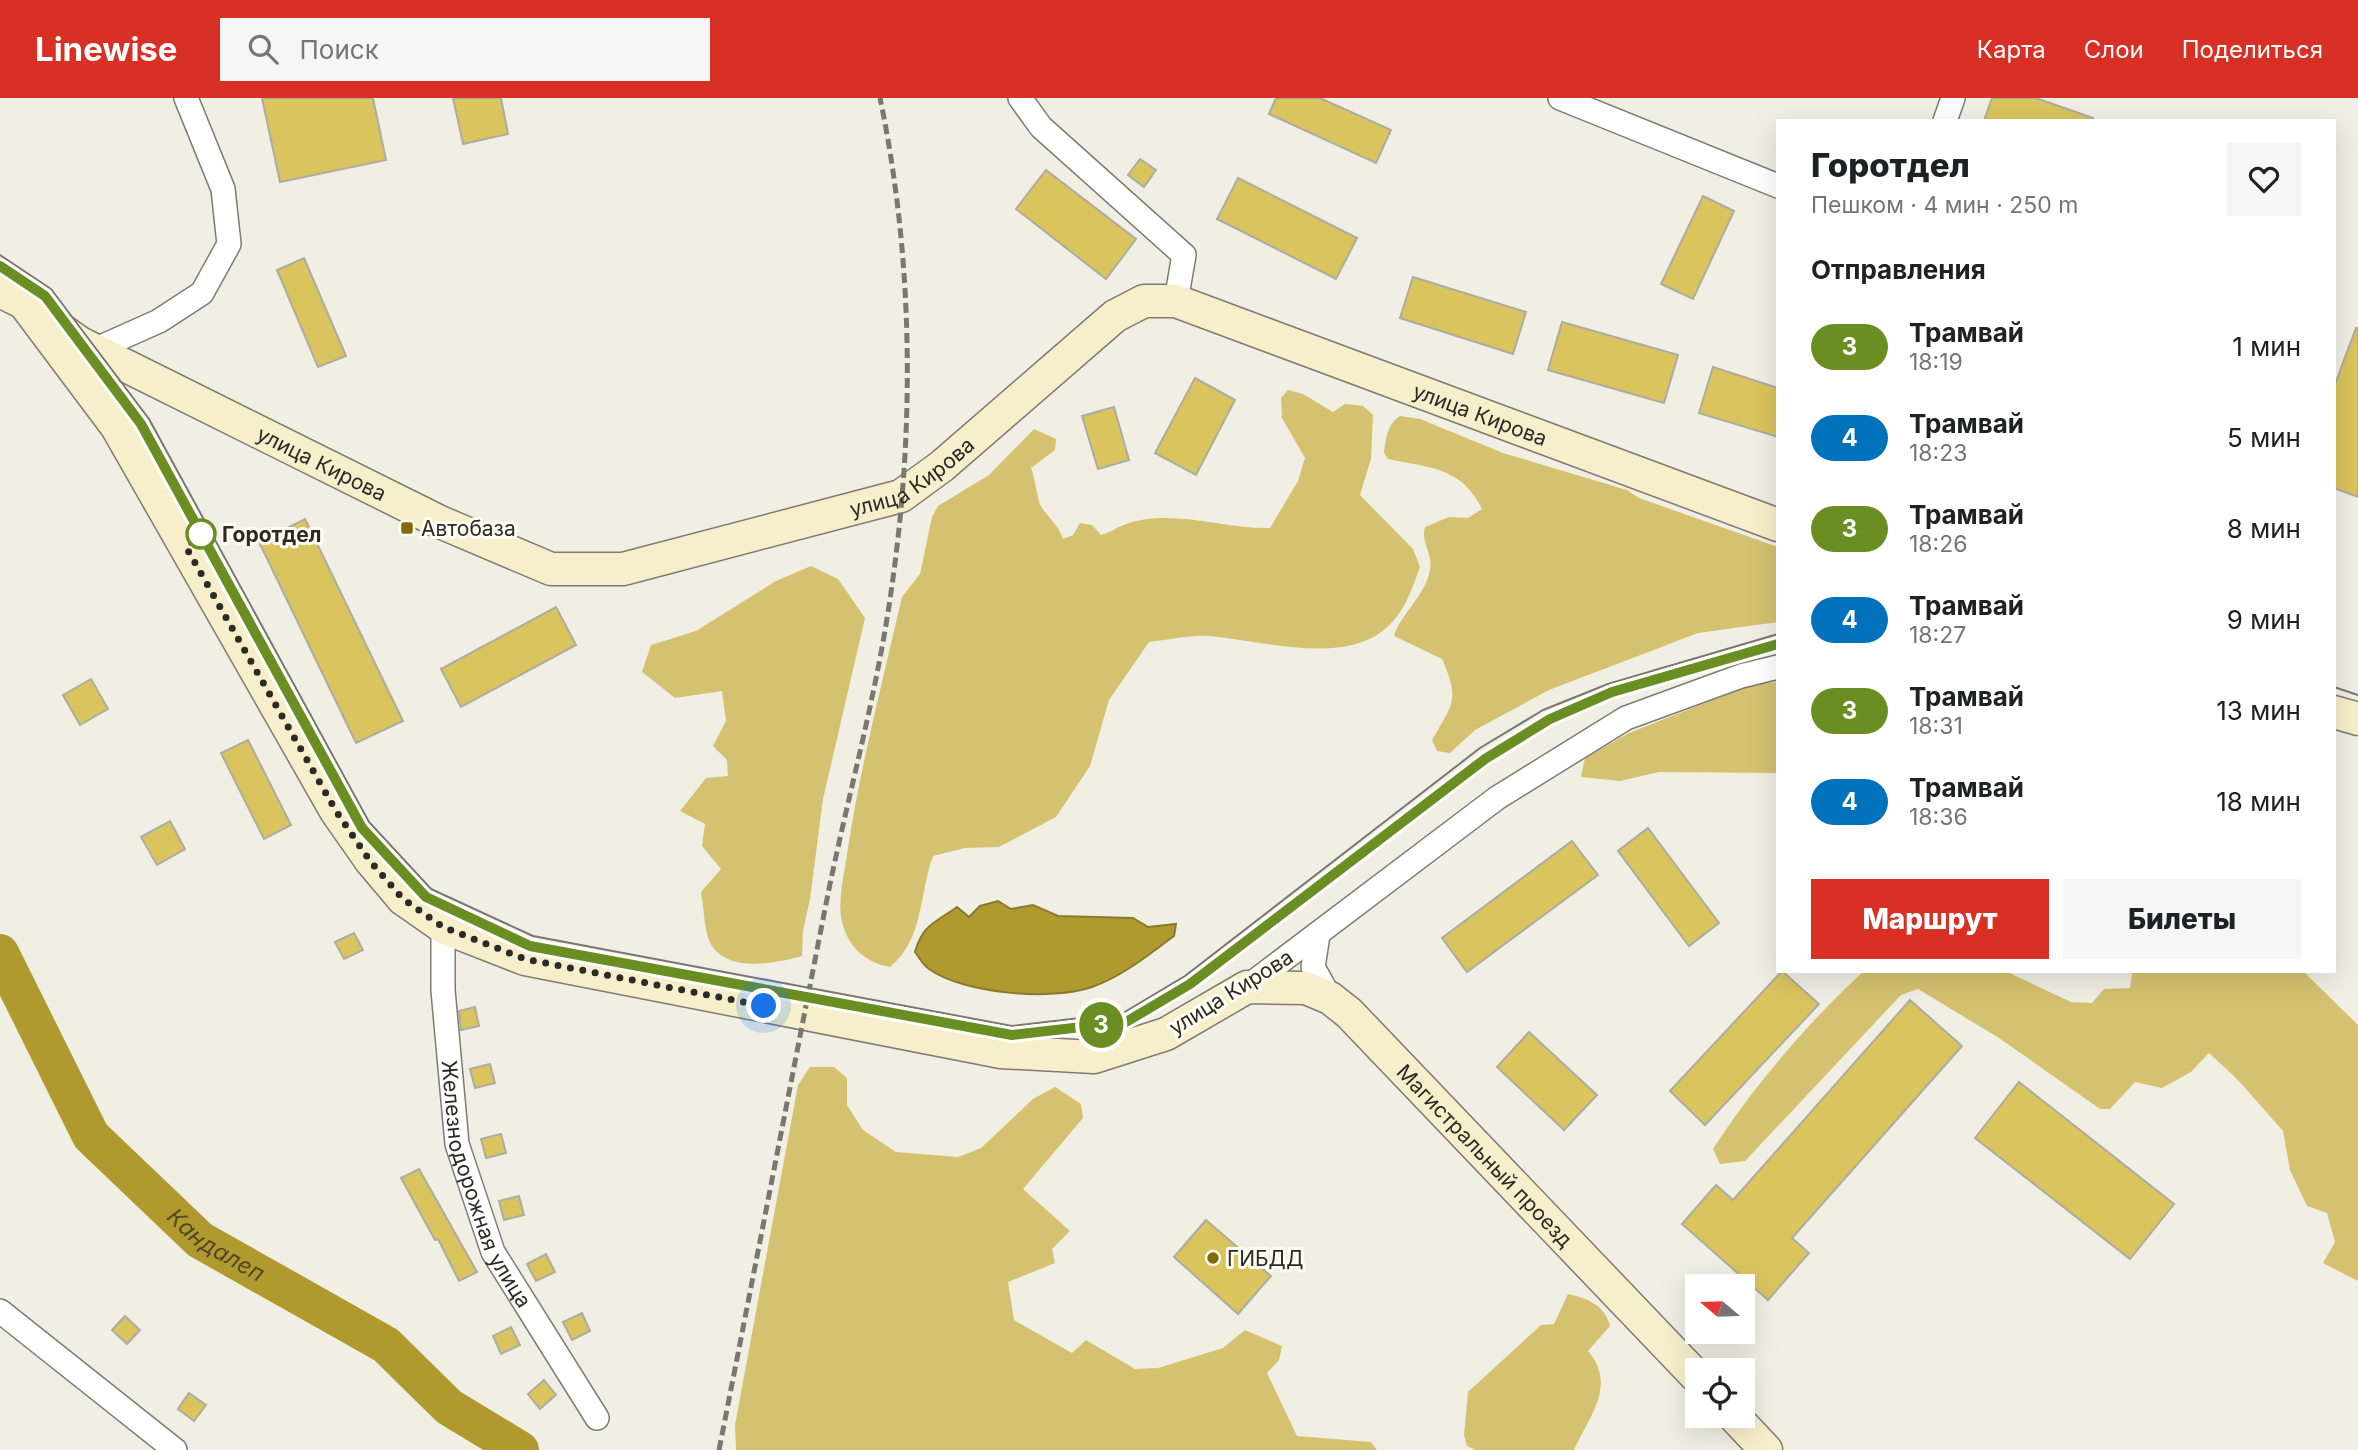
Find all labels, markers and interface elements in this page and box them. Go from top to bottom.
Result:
search box [220,18,710,81]
text: Linewise [35,29,178,69]
icon: search [244,30,282,68]
text: Поиск [300,34,379,65]
text: Карта [1977,35,2046,64]
text: Слои [2084,35,2144,64]
text: Поделиться [2182,35,2323,64]
button: heart [2227,142,2301,216]
text: Горотдел [1811,145,1970,185]
text: Пешком · 4 мин · 250 m [1811,191,2078,219]
text: Отправления [1811,254,1986,285]
text: Трамвай [1909,317,2024,348]
text: 1 мин [2232,331,2301,362]
text: 3 [1842,332,1857,361]
text: 18:19 [1909,348,1963,376]
street label: улица Кирова [1410,378,1551,451]
text: Трамвай [1909,408,2024,439]
street label: улица Кирова [253,421,391,506]
text: 5 мин [2227,422,2301,453]
text: 4 [1841,423,1858,452]
street label: улица Кирова [847,432,979,521]
text: 18:23 [1909,439,1967,467]
text: Трамвай [1909,499,2024,530]
text: 8 мин [2227,513,2301,544]
text: 3 [1842,514,1857,543]
place label: Автобаза [421,516,516,541]
marker: Горотдел [186,519,216,549]
marker: Автобаза [399,520,415,536]
place label: Горотдел [222,522,322,547]
text: 18:26 [1909,530,1968,558]
text: Трамвай [1909,590,2024,621]
text: 9 мин [2227,604,2301,635]
text: 4 [1841,605,1858,634]
text: 18:27 [1909,621,1966,649]
text: Трамвай [1909,681,2024,712]
text: 13 мин [2216,695,2301,726]
text: 3 [1842,696,1857,725]
text: 18:31 [1909,712,1963,740]
text: Трамвай [1909,772,2024,803]
text: 18 мин [2216,786,2301,817]
text: 4 [1841,787,1858,816]
text: 18:36 [1909,803,1968,831]
button: Маршрут [1811,879,2049,959]
button: Билеты [2063,879,2301,959]
street label: улица Кирова [1164,944,1298,1040]
your location [746,988,781,1023]
line badge: 3 [1078,1002,1124,1048]
text: 3 [1093,1010,1109,1039]
street label: Железнодорожная улица [437,1059,537,1312]
street label: Магистральный проезд [1392,1059,1578,1252]
water label: Кандалеп [161,1202,269,1288]
place label: ГИБДД [1227,1246,1303,1271]
marker: ГИБДД [1205,1250,1221,1266]
north arrow [1685,1274,1755,1344]
map controls [1685,1274,1755,1428]
button: locate [1685,1358,1755,1428]

